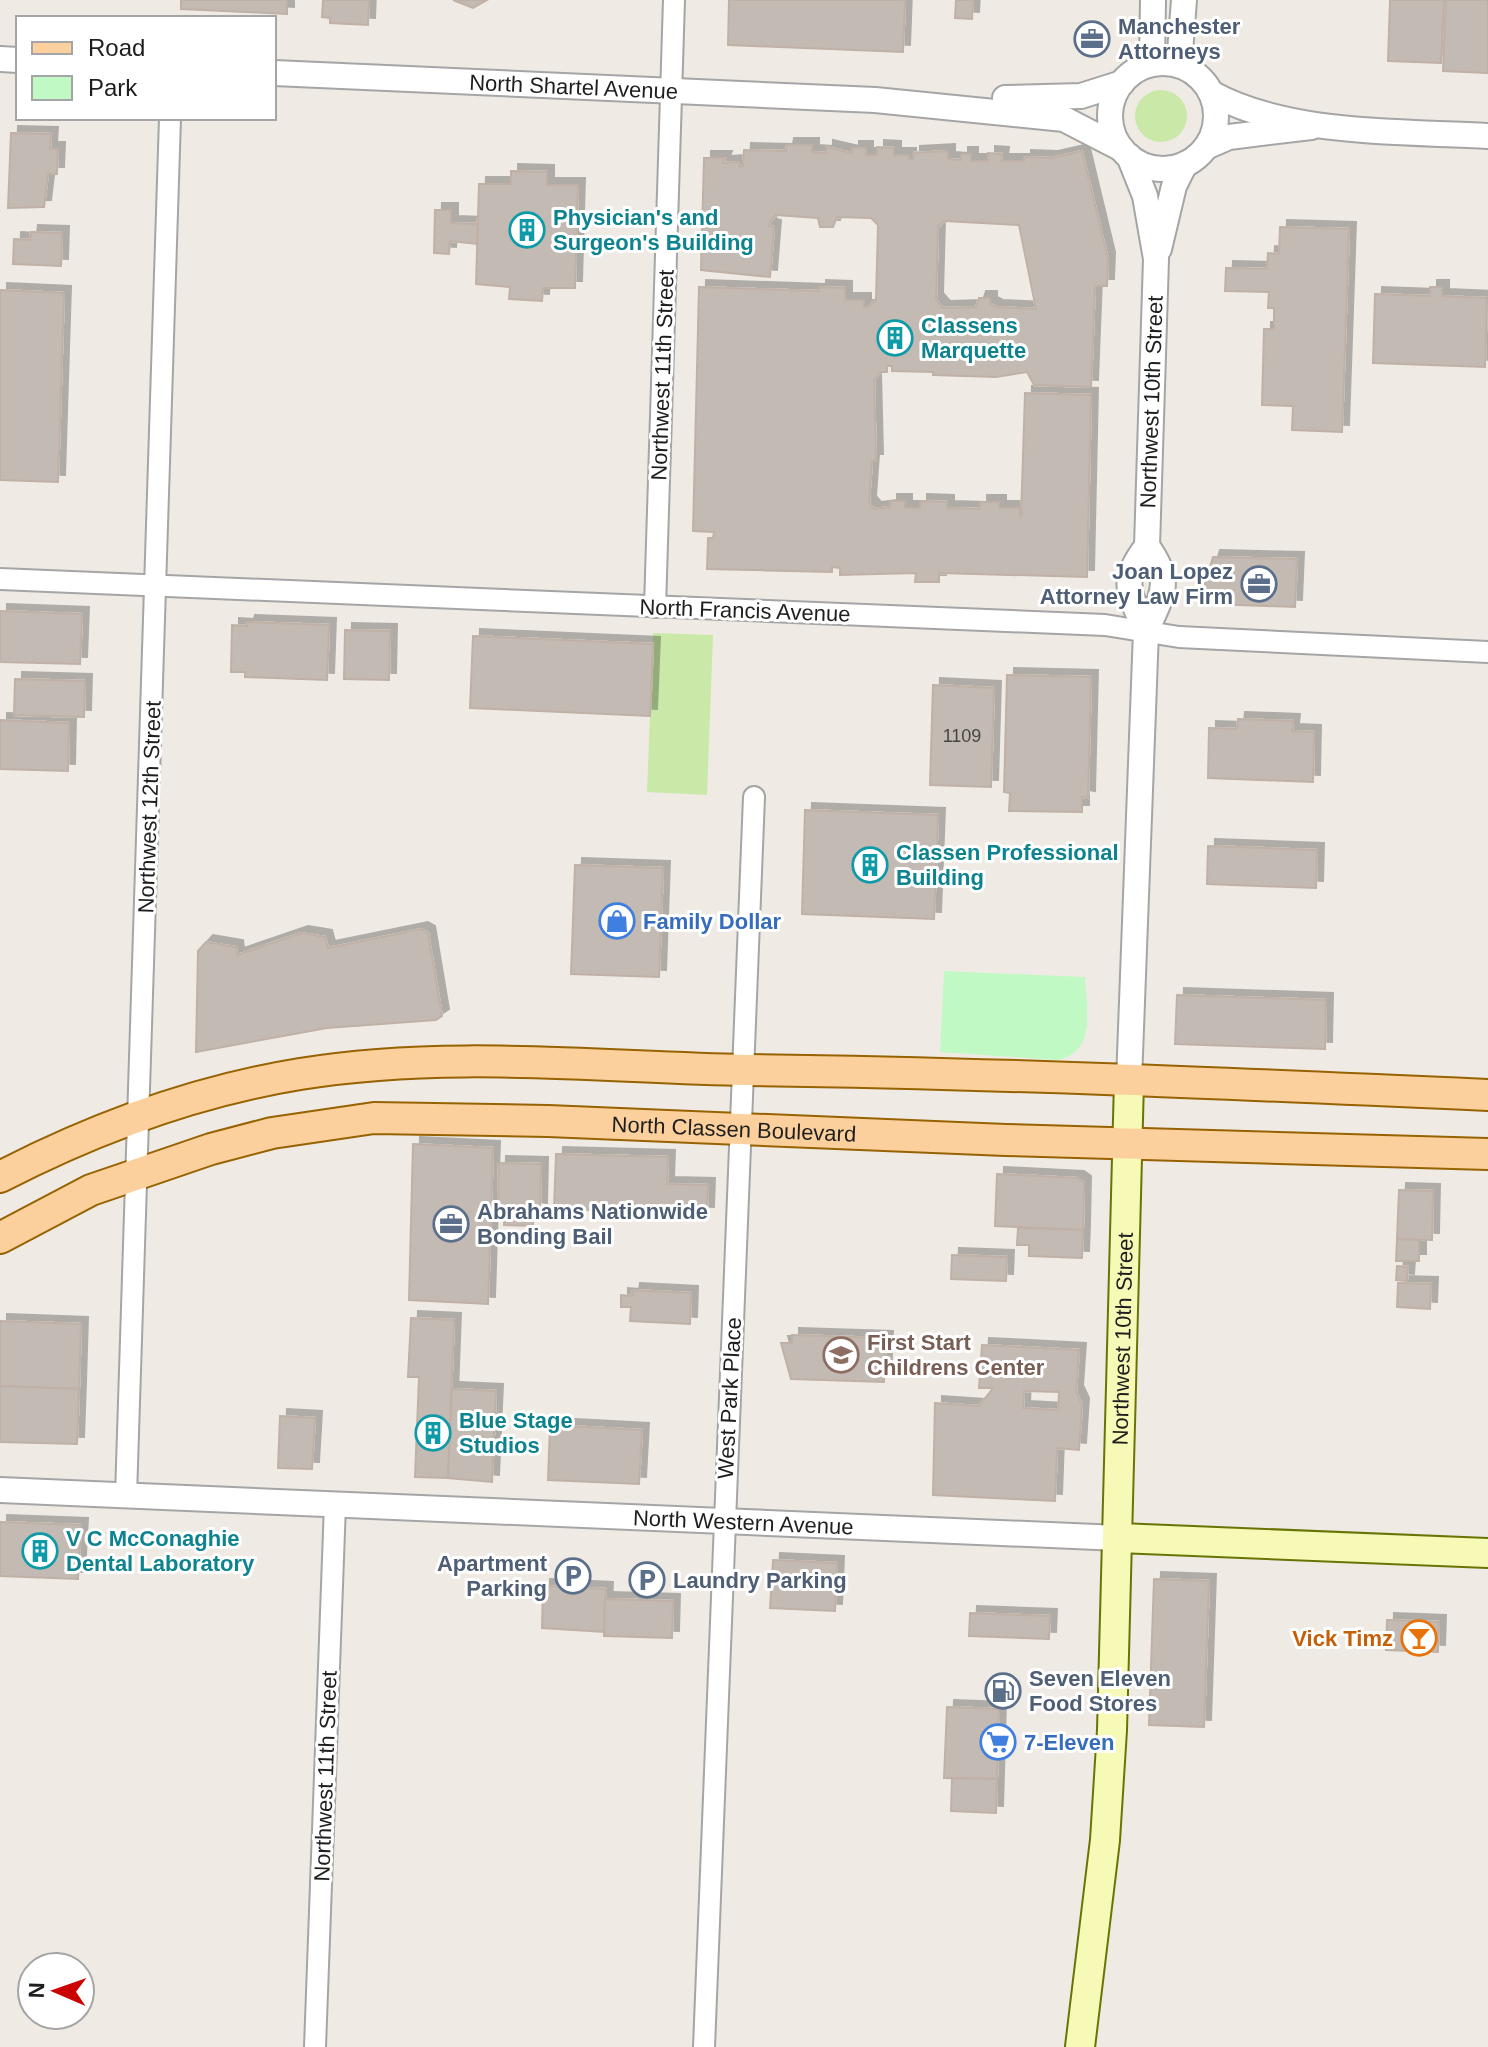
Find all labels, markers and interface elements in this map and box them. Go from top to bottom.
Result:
place label: Manchester Attorneys [1118,14,1241,64]
legend [16,16,276,120]
office icon: Manchester Attorneys [1073,20,1111,58]
text: Road [88,34,145,61]
street label: North Shartel Avenue [469,70,679,104]
text: Park [88,74,138,101]
place label: Physician's and Surgeon's Building [553,205,754,255]
building icon: Physician's and Surgeon's Building [508,211,546,249]
street label: Northwest 11th Street [646,269,679,481]
street label: Northwest 10th Street [1135,295,1168,509]
place label: Classens Marquette [921,313,1026,363]
building icon: Classens Marquette [876,319,914,357]
place label: Joan Lopez Attorney Law Firm [1040,559,1233,609]
office icon: Joan Lopez Attorney Law Firm [1240,565,1278,603]
street label: North Francis Avenue [639,594,851,627]
street label: Northwest 12th Street [133,700,166,914]
house number: 1109 [943,726,981,746]
place label: Classen Professional Building [896,840,1119,890]
building icon: Classen Professional Building [851,846,889,884]
shop icon: Family Dollar [598,902,636,940]
place label: Family Dollar [643,909,782,934]
street label: North Classen Boulevard [611,1112,857,1147]
place label: Abrahams Nationwide Bonding Bail [477,1199,708,1249]
office icon: Abrahams Nationwide Bonding Bail [432,1205,470,1243]
street label: Northwest 10th Street [1107,1232,1138,1446]
street label: West Park Place [713,1316,746,1480]
place label: First Start Childrens Center [867,1330,1045,1380]
school or university icon: First Start Childrens Center [822,1336,860,1374]
place label: Blue Stage Studios [459,1408,573,1458]
building icon: Blue Stage Studios [414,1414,452,1452]
street label: North Western Avenue [632,1505,854,1540]
place label: V C McConaghie Dental Laboratory [66,1526,255,1576]
building icon: V C McConaghie Dental Laboratory [21,1532,59,1570]
place label: Apartment Parking [437,1551,548,1601]
parking icon: Apartment Parking [554,1557,592,1595]
parking icon: Laundry Parking [628,1561,666,1599]
place label: Laundry Parking [673,1568,847,1593]
bar icon: Vick Timz [1400,1619,1438,1657]
place label: Vick Timz [1292,1626,1393,1651]
place label: Seven Eleven Food Stores [1029,1666,1171,1716]
street label: Northwest 11th Street [309,1670,342,1882]
fuel station icon: Seven Eleven Food Stores [984,1672,1022,1710]
supermarket icon: 7-Eleven [979,1723,1017,1761]
place label: 7-Eleven [1024,1730,1115,1755]
north arrow [16,1951,96,2031]
text: N [24,1982,49,1999]

